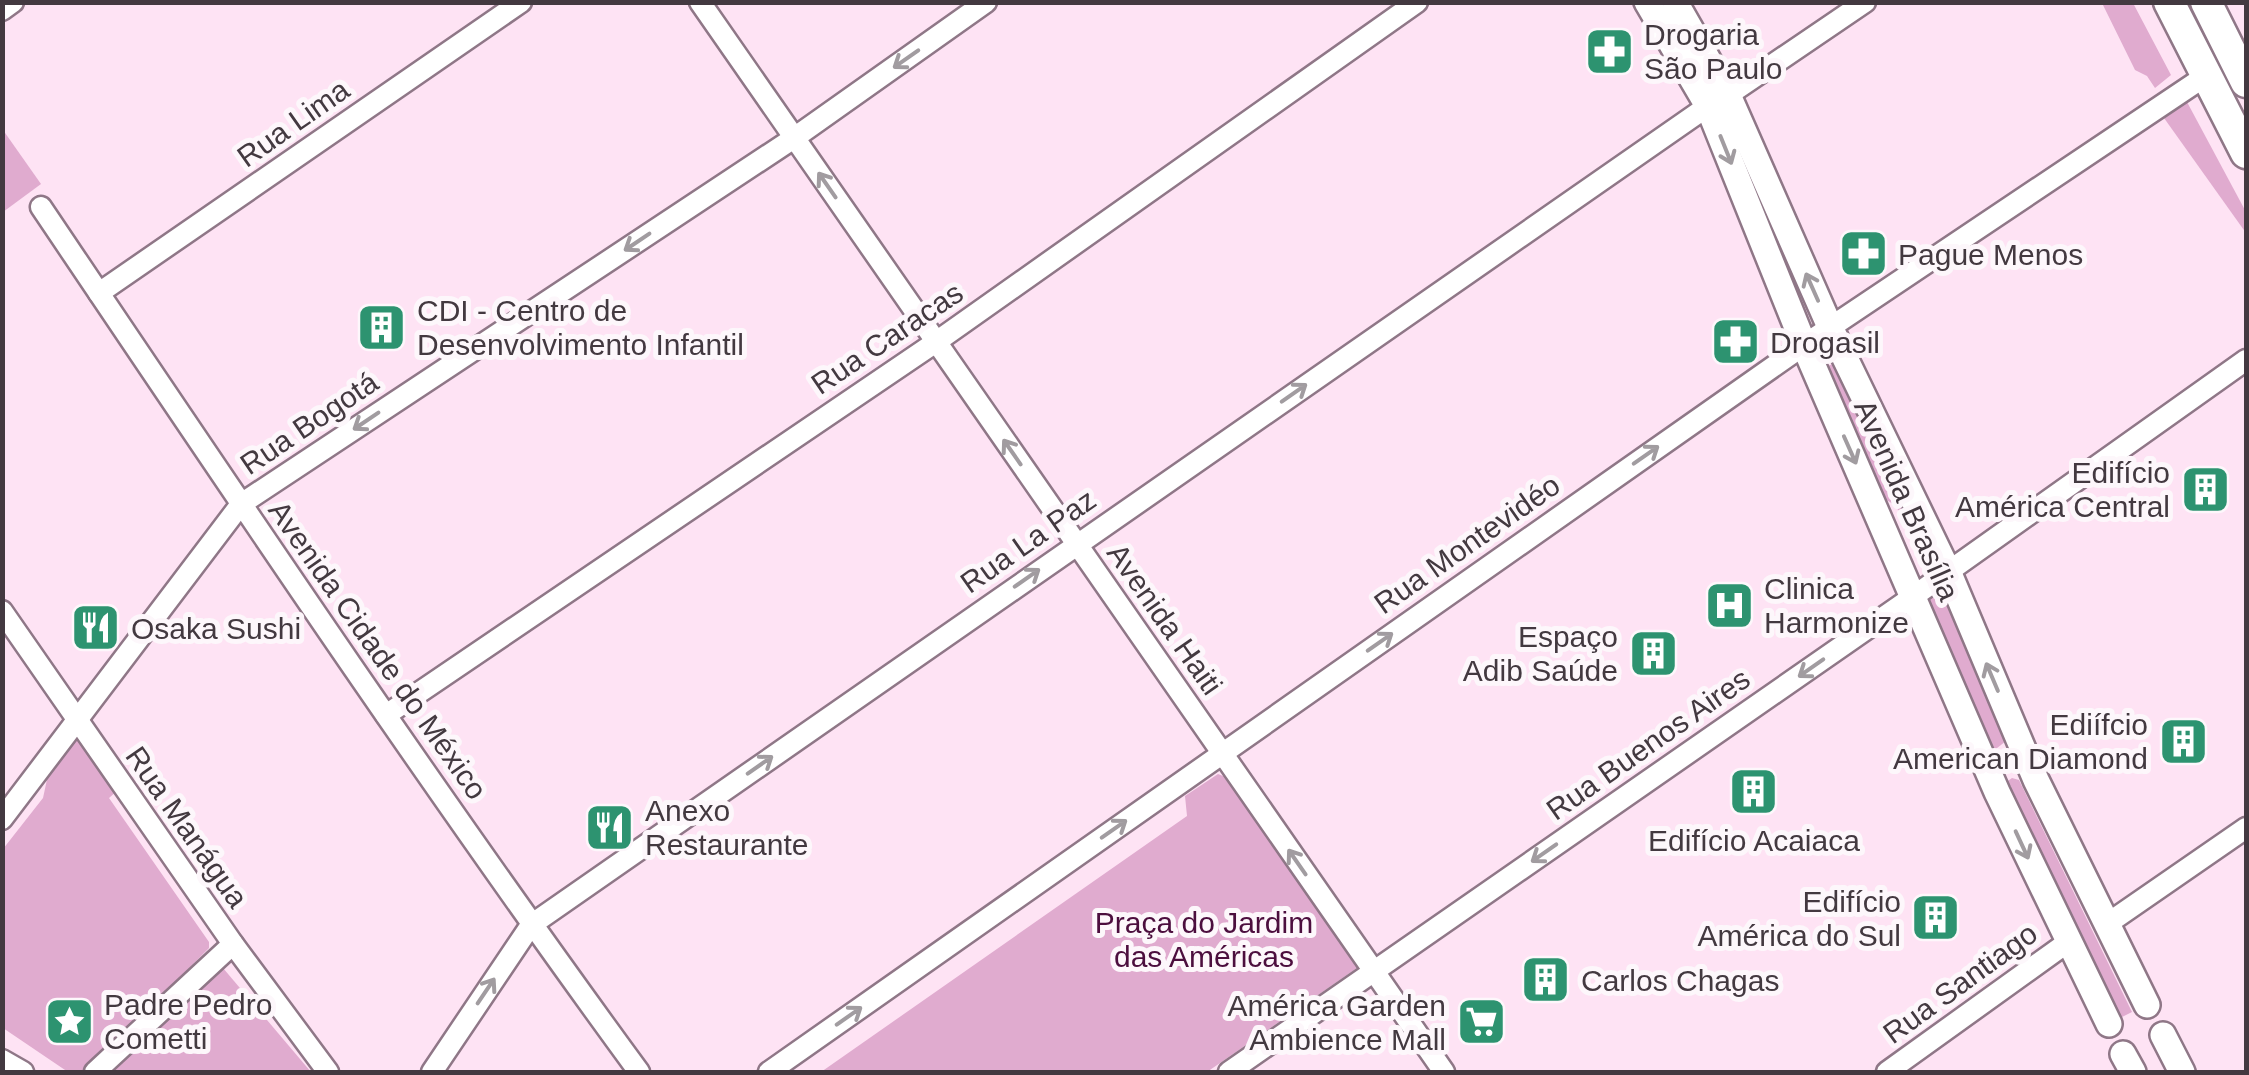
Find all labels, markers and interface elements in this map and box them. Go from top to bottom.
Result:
place label: Drogaria São Paulo [1644,18,1782,85]
pharmacy icon: Drogaria São Paulo [1583,25,1635,77]
one-way arrow [893,48,920,69]
street label: Rua Lima [231,72,355,173]
one-way arrow [1718,134,1736,165]
one-way arrow [817,171,838,199]
pharmacy icon: Pague Menos [1837,228,1889,280]
one-way arrow [624,231,652,252]
place label: Pague Menos [1898,238,2083,271]
one-way arrow [1802,272,1820,303]
street label: Rua Caracas [805,275,969,401]
place label: CDI - Centro de Desenvolvimento Infantil [417,294,744,361]
building icon: CDI - Centro de Desenvolvimento Infantil [356,301,408,353]
pharmacy icon: Drogasil [1709,316,1761,368]
place label: Drogasil [1770,326,1880,359]
street label: Rua Bogotá [234,365,384,481]
one-way arrow [1279,383,1307,404]
street label: Avenida Brasília [1848,395,1966,606]
one-way arrow [353,410,381,431]
one-way arrow [1842,434,1860,465]
one-way arrow [1002,438,1023,466]
one-way arrow [1632,445,1660,466]
place label: Edifício América Central [1955,456,2170,523]
building icon: Edifício América Central [2179,463,2231,515]
street label: Rua Montevidéo [1368,468,1566,620]
street label: Rua La Paz [954,483,1102,599]
street label: Avenida Cidade do México [262,495,494,805]
street label: Avenida Haiti [1101,537,1229,701]
one-way arrow [1012,568,1040,589]
place label: Clinica Harmonize [1764,572,1909,639]
hospital icon: Clinica Harmonize [1703,579,1755,631]
restaurant icon: Osaka Sushi [70,602,122,654]
place label: Osaka Sushi [131,612,301,645]
place label: Espaço Adib Saúde [1463,620,1618,687]
building icon: Espaço Adib Saúde [1627,627,1679,679]
one-way arrow [1366,632,1393,653]
one-way arrow [1798,657,1826,678]
street label: Rua Buenos Aires [1540,662,1756,826]
one-way arrow [1982,662,2000,693]
place label: Ediífcio American Diamond [1893,708,2148,775]
building icon: Ediífcio American Diamond [2157,715,2209,767]
street label: Rua Manágua [119,740,255,914]
one-way arrow [746,755,773,776]
building icon: Edifício Acaiaca [1728,765,1780,817]
place label: Anexo Restaurante [645,794,808,861]
restaurant icon: Anexo Restaurante [584,801,636,853]
one-way arrow [1100,818,1127,839]
place label: Edifício Acaiaca [1648,824,1860,857]
one-way arrow [2013,829,2032,859]
one-way arrow [1531,842,1559,863]
one-way arrow [1287,849,1308,877]
place label: Edifício América do Sul [1698,885,1901,952]
building icon: Edifício América do Sul [1910,892,1962,944]
park label: Praça do Jardim das Américas [1095,906,1313,973]
street label: Rua Santiago [1877,916,2043,1050]
building icon: Carlos Chagas [1520,954,1572,1006]
place label: Carlos Chagas [1581,964,1779,997]
one-way arrow [475,978,496,1006]
place label: Padre Pedro Cometti [104,988,272,1055]
place label: América Garden Ambience Mall [1228,989,1446,1056]
place icon: Padre Pedro Cometti [43,995,95,1047]
supermarket icon: América Garden Ambience Mall [1455,996,1507,1048]
one-way arrow [834,1006,862,1027]

